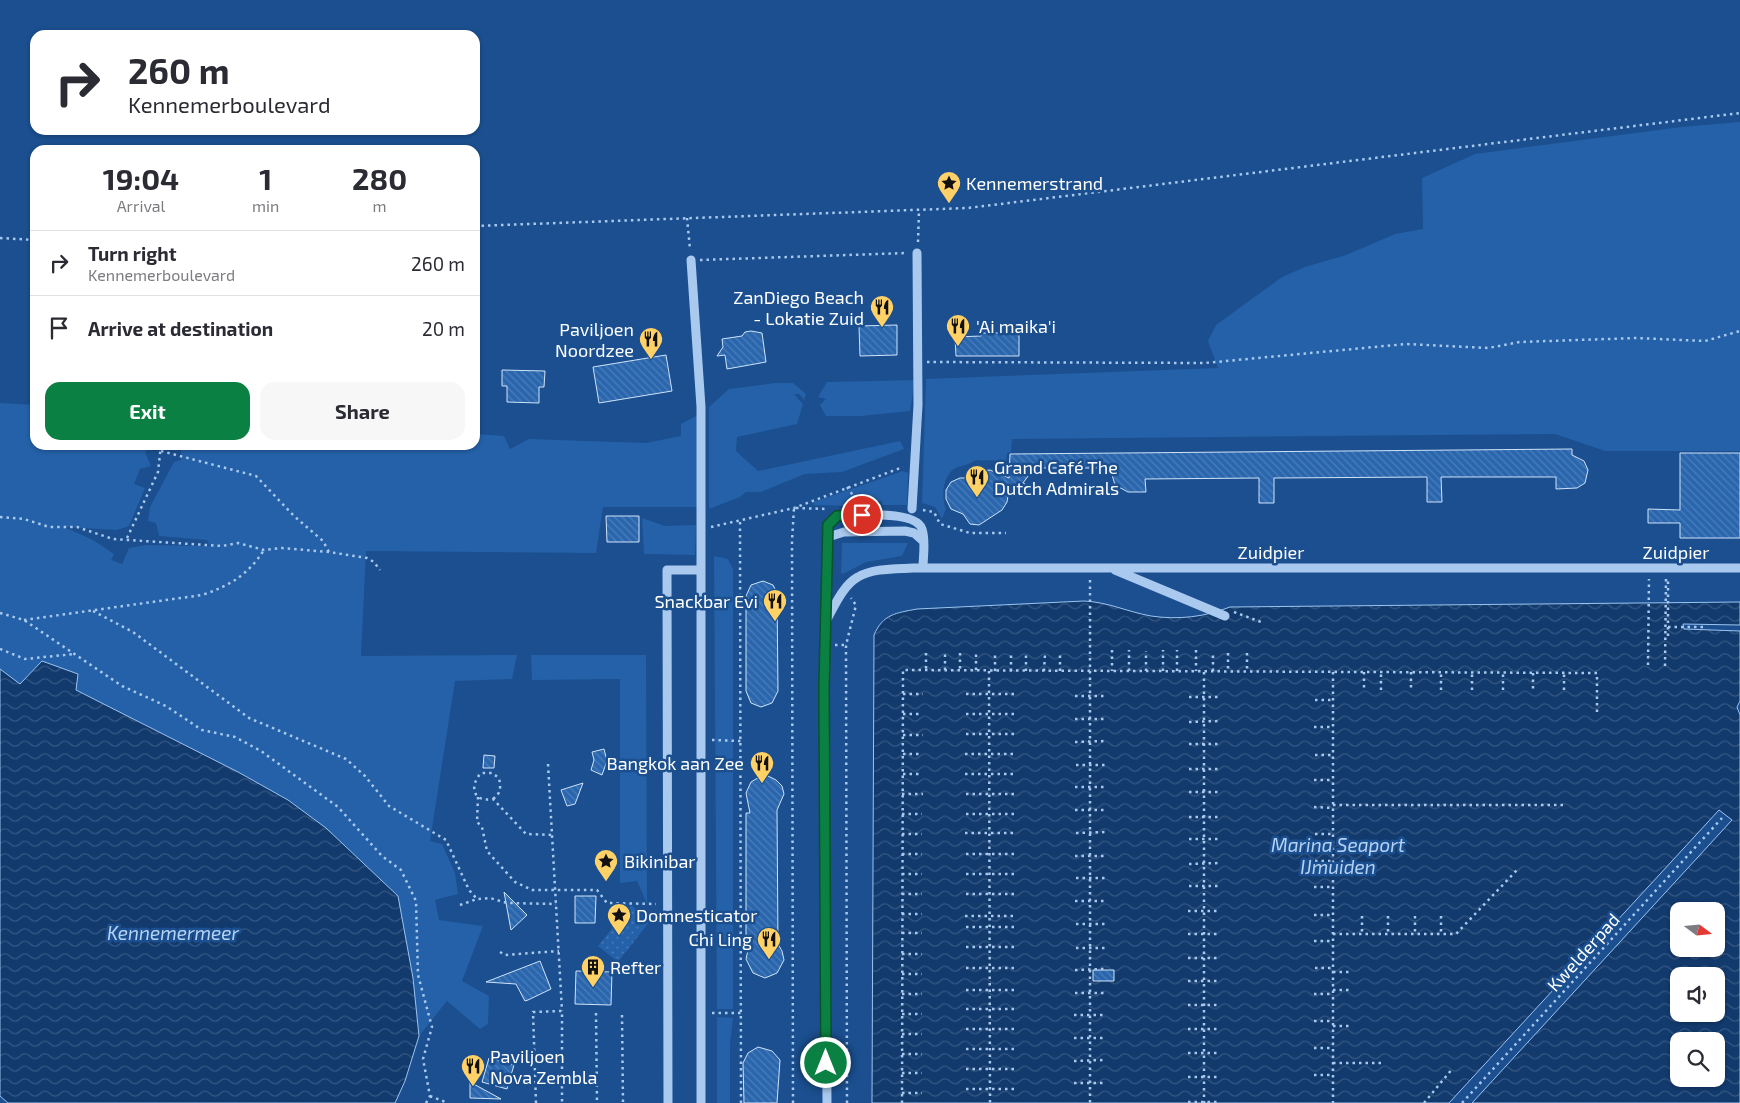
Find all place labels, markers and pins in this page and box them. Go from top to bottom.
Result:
place icon: Kennemerstrand [936,170,962,204]
place label: Kennemerstrand [966,172,1103,194]
place label: ZanDiego Beach - Lokatie Zuid [733,286,864,329]
restaurant icon: ZanDiego Beach - Lokatie Zuid [869,294,895,328]
restaurant icon: 'Ai maika'i [945,313,971,347]
place label: 'Ai maika'i [976,315,1056,337]
place label: Paviljoen Noordzee [555,318,634,361]
restaurant icon: Paviljoen Noordzee [638,326,664,360]
place label: Grand Café The Dutch Admirals [994,456,1119,499]
restaurant icon: Grand Café The Dutch Admirals [964,464,990,498]
pin [841,494,883,536]
restaurant icon: Snackbar Evi [762,588,788,622]
place label: Snackbar Evi [655,590,758,612]
restaurant icon: Bangkok aan Zee [749,750,775,784]
place label: Bangkok aan Zee [607,752,744,774]
place icon: Bikinibar [593,848,619,882]
place label: Bikinibar [624,850,696,872]
place icon: Domnesticator [606,902,632,936]
place label: Domnesticator [636,904,758,926]
restaurant icon: Chi Ling [756,926,782,960]
place label: Chi Ling [689,928,752,950]
building icon: Refter [580,954,606,988]
place label: Refter [610,956,661,978]
place label: Paviljoen Nova Zembla [490,1045,597,1088]
restaurant icon: Paviljoen Nova Zembla [460,1053,486,1087]

